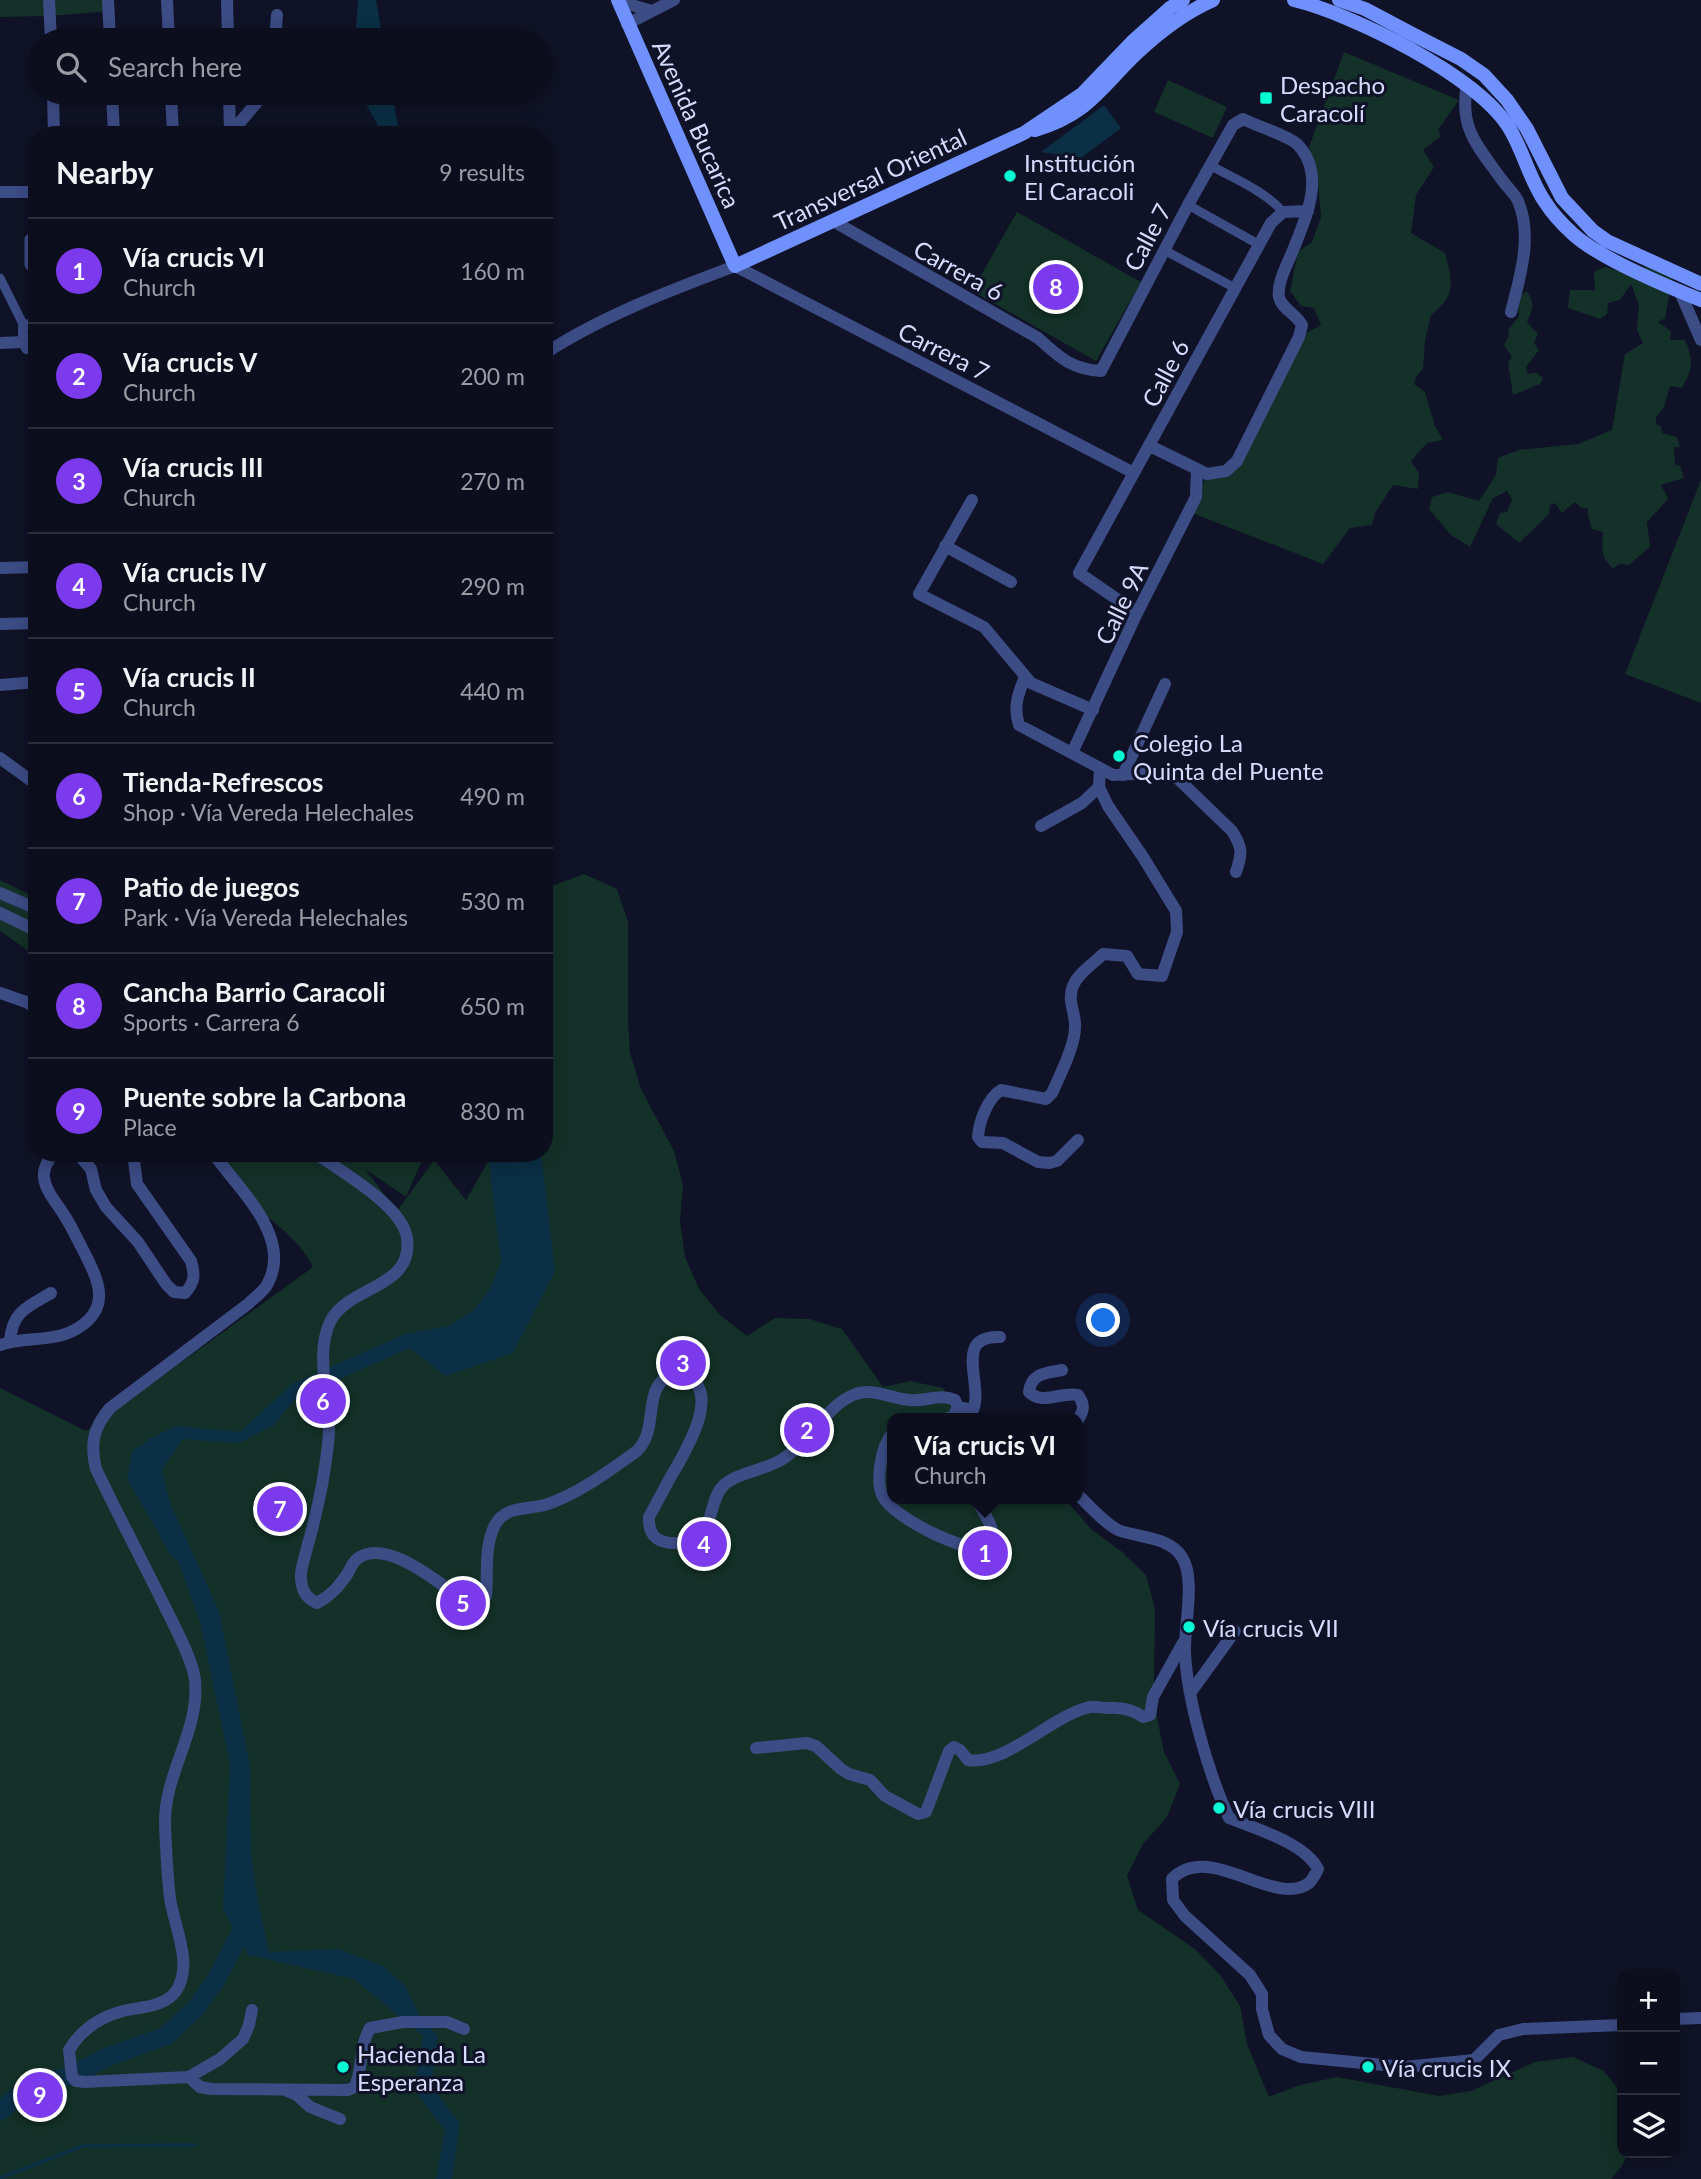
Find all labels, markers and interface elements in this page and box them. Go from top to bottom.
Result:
search box [28,28,553,105]
street label: Avenida Bucarica [647,36,747,212]
icon: search [52,48,90,86]
text: Search here [108,51,242,83]
place label: Despacho Caracolí [1280,70,1385,127]
marker: Despacho Caracolí [1258,90,1274,106]
street label: Transversal Oriental [769,122,971,236]
place label: Institución El Caracoli [1024,148,1135,205]
text: Nearby [56,154,154,190]
text: 9 results [439,158,525,186]
marker: Institución El Caracoli [1002,168,1018,184]
street label: Calle 7 [1117,198,1177,276]
street label: Carrera 6 [909,234,1009,306]
text: Vía crucis VI [123,241,265,273]
text: 1 [72,257,86,285]
text: 160 m [460,257,525,285]
pin: 8 [1033,261,1079,313]
text: Church [123,273,196,301]
street label: Carrera 7 [894,316,994,386]
street label: Calle 6 [1135,334,1195,412]
text: Vía crucis V [123,346,257,378]
text: 2 [72,362,86,390]
text: 200 m [460,362,525,390]
text: Church [123,378,196,406]
text: Vía crucis III [123,451,263,483]
text: 3 [72,467,86,495]
text: 270 m [460,467,525,495]
text: Church [123,483,196,511]
text: Vía crucis IV [123,556,266,588]
street label: Calle 9A [1089,556,1154,649]
text: 4 [72,572,86,600]
text: 290 m [460,572,525,600]
text: Church [123,588,196,616]
text: Vía crucis II [123,661,256,693]
text: 5 [72,677,86,705]
text: 440 m [460,677,525,705]
text: Church [123,693,196,721]
place label: Colegio La Quinta del Puente [1133,728,1324,785]
marker: Colegio La Quinta del Puente [1111,748,1127,764]
text: Tienda-Refrescos [123,766,323,798]
text: 6 [72,782,86,810]
text: 490 m [460,782,525,810]
text: Shop · Vía Vereda Helechales [123,798,414,826]
text: Patio de juegos [123,871,300,903]
text: 7 [72,887,86,915]
text: 530 m [460,887,525,915]
text: Park · Vía Vereda Helechales [123,903,408,931]
text: Cancha Barrio Caracoli [123,976,386,1008]
text: 8 [72,992,86,1020]
text: 650 m [460,992,525,1020]
text: Sports · Carrera 6 [123,1008,300,1036]
text: Puente sobre la Carbona [123,1081,406,1113]
text: 9 [72,1097,86,1125]
text: 830 m [460,1097,525,1125]
text: Place [123,1113,177,1141]
your location [1086,1303,1120,1337]
pin: 3 [660,1337,706,1389]
pin: 6 [300,1375,346,1427]
pin: 2 [784,1404,830,1456]
popup [887,1413,1083,1504]
text: Vía crucis VI [914,1429,1056,1461]
text: Church [914,1461,987,1489]
pin: 7 [257,1483,303,1535]
pin: 4 [681,1518,727,1570]
pin: 1 [962,1527,1008,1579]
pin: 5 [440,1577,486,1629]
place label: Vía crucis VII [1203,1613,1339,1642]
marker: Vía crucis VII [1181,1619,1197,1635]
place label: Vía crucis VIII [1233,1794,1375,1823]
marker: Vía crucis VIII [1211,1800,1227,1816]
map controls [1617,1969,1680,2158]
button: + [1617,1969,1680,2032]
button: − [1617,2032,1680,2095]
place label: Hacienda La Esperanza [357,2039,486,2096]
place label: Vía crucis IX [1382,2053,1512,2082]
marker: Hacienda La Esperanza [335,2059,351,2075]
marker: Vía crucis IX [1360,2059,1376,2075]
pin: 9 [17,2069,63,2121]
button: layers [1617,2095,1680,2158]

